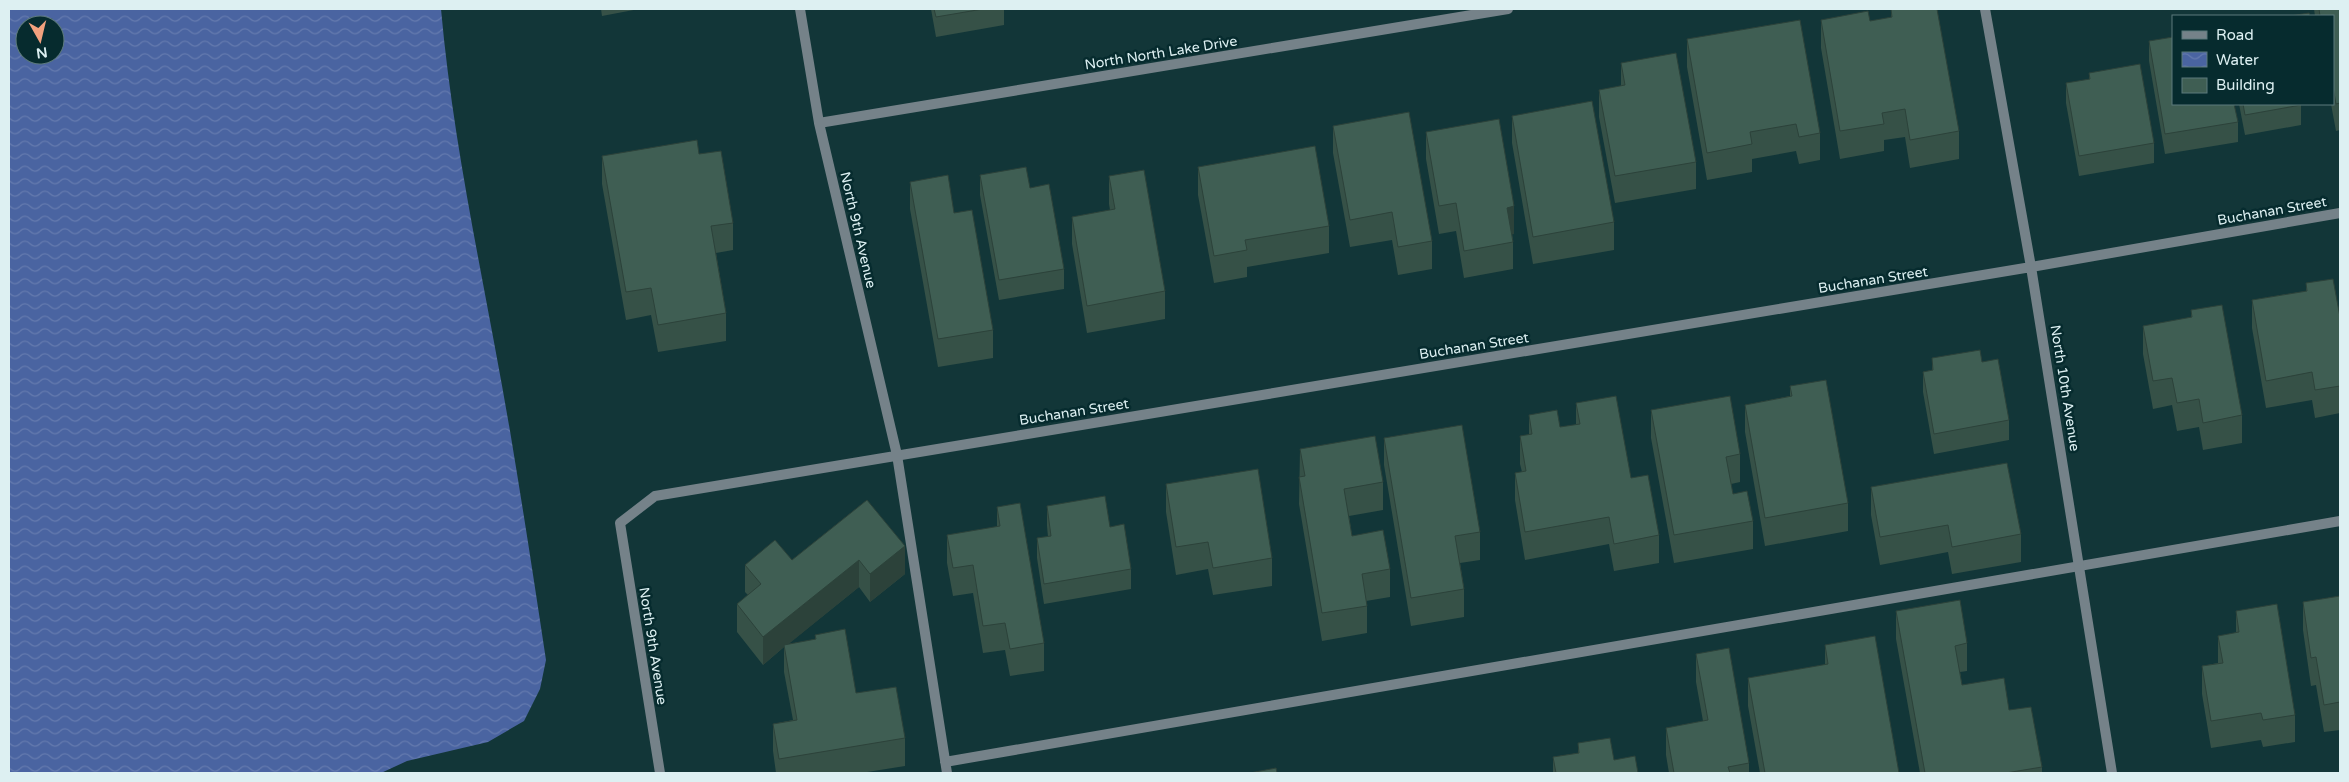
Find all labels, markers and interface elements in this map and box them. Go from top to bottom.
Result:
north arrow [15,15,65,65]
legend [2172,15,2334,105]
text: Road [2216,26,2254,44]
street label: North North Lake Drive [1083,33,1239,73]
text: N [35,43,48,62]
text: Water [2216,51,2259,69]
text: Building [2216,76,2275,94]
street label: North 9th Avenue [836,170,880,290]
street label: Buchanan Street [2216,193,2329,229]
street label: Buchanan Street [1817,263,1930,297]
street label: North 10th Avenue [2047,324,2083,452]
street label: Buchanan Street [1418,329,1531,363]
street label: Buchanan Street [1018,395,1131,429]
street label: North 9th Avenue [635,586,671,706]

